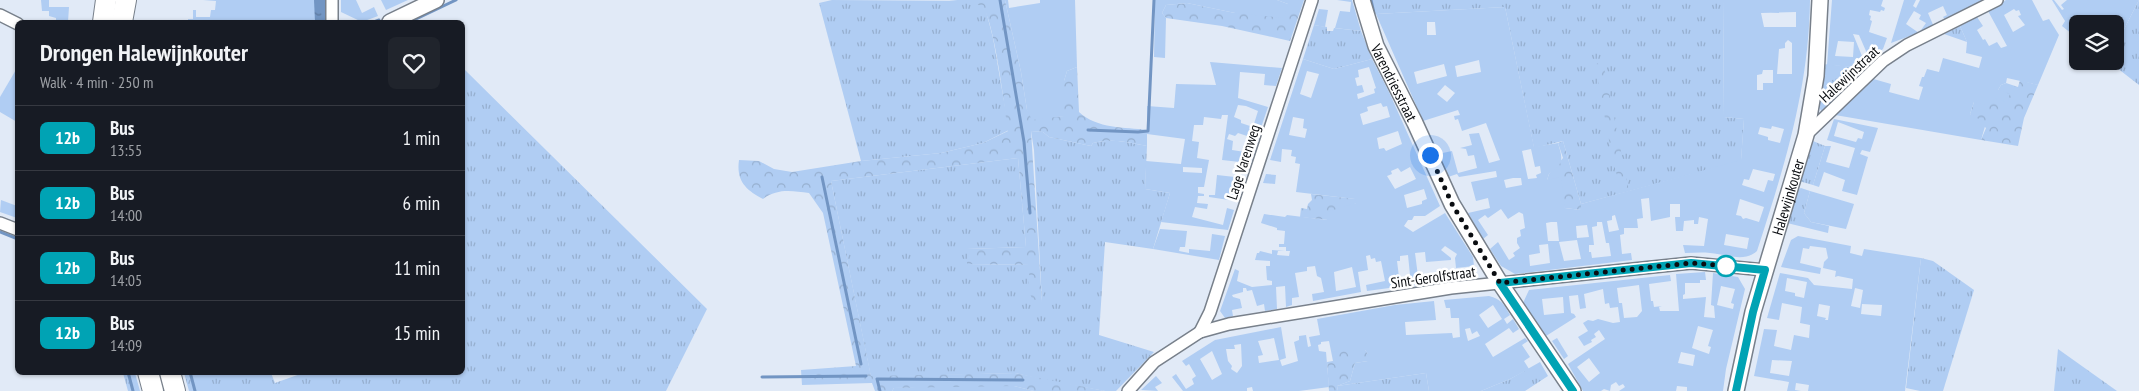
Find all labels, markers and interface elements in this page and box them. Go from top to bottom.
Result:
map controls [2069,15,2124,70]
button: layers [2069,15,2124,70]
text: Drongen Halewijnkouter [40,37,248,68]
button: heart [388,37,440,89]
street label: Varendriesstraat [1367,40,1422,124]
street label: Halewijnstraat [1815,41,1883,107]
text: Walk · 4 min · 250 m [40,72,153,92]
text: Bus [110,116,134,140]
street label: Lage Varenweg [1222,122,1264,202]
text: 12b [55,126,80,149]
text: 1 min [403,126,440,150]
text: 13:55 [110,140,142,160]
your location [1418,143,1443,168]
street label: Halewijnkouter [1767,156,1808,237]
text: Bus [110,181,134,205]
text: 12b [55,191,80,214]
text: 6 min [403,191,440,215]
text: 14:00 [110,205,142,225]
text: Bus [110,246,134,270]
unlabelled marker [1715,255,1737,277]
text: 12b [55,256,80,279]
text: 11 min [394,256,440,280]
street label: Sint-Gerolfstraat [1389,262,1477,292]
text: 14:05 [110,270,142,290]
text: Bus [110,311,134,335]
text: 12b [55,321,80,344]
text: 15 min [394,321,440,345]
text: 14:09 [110,335,142,355]

